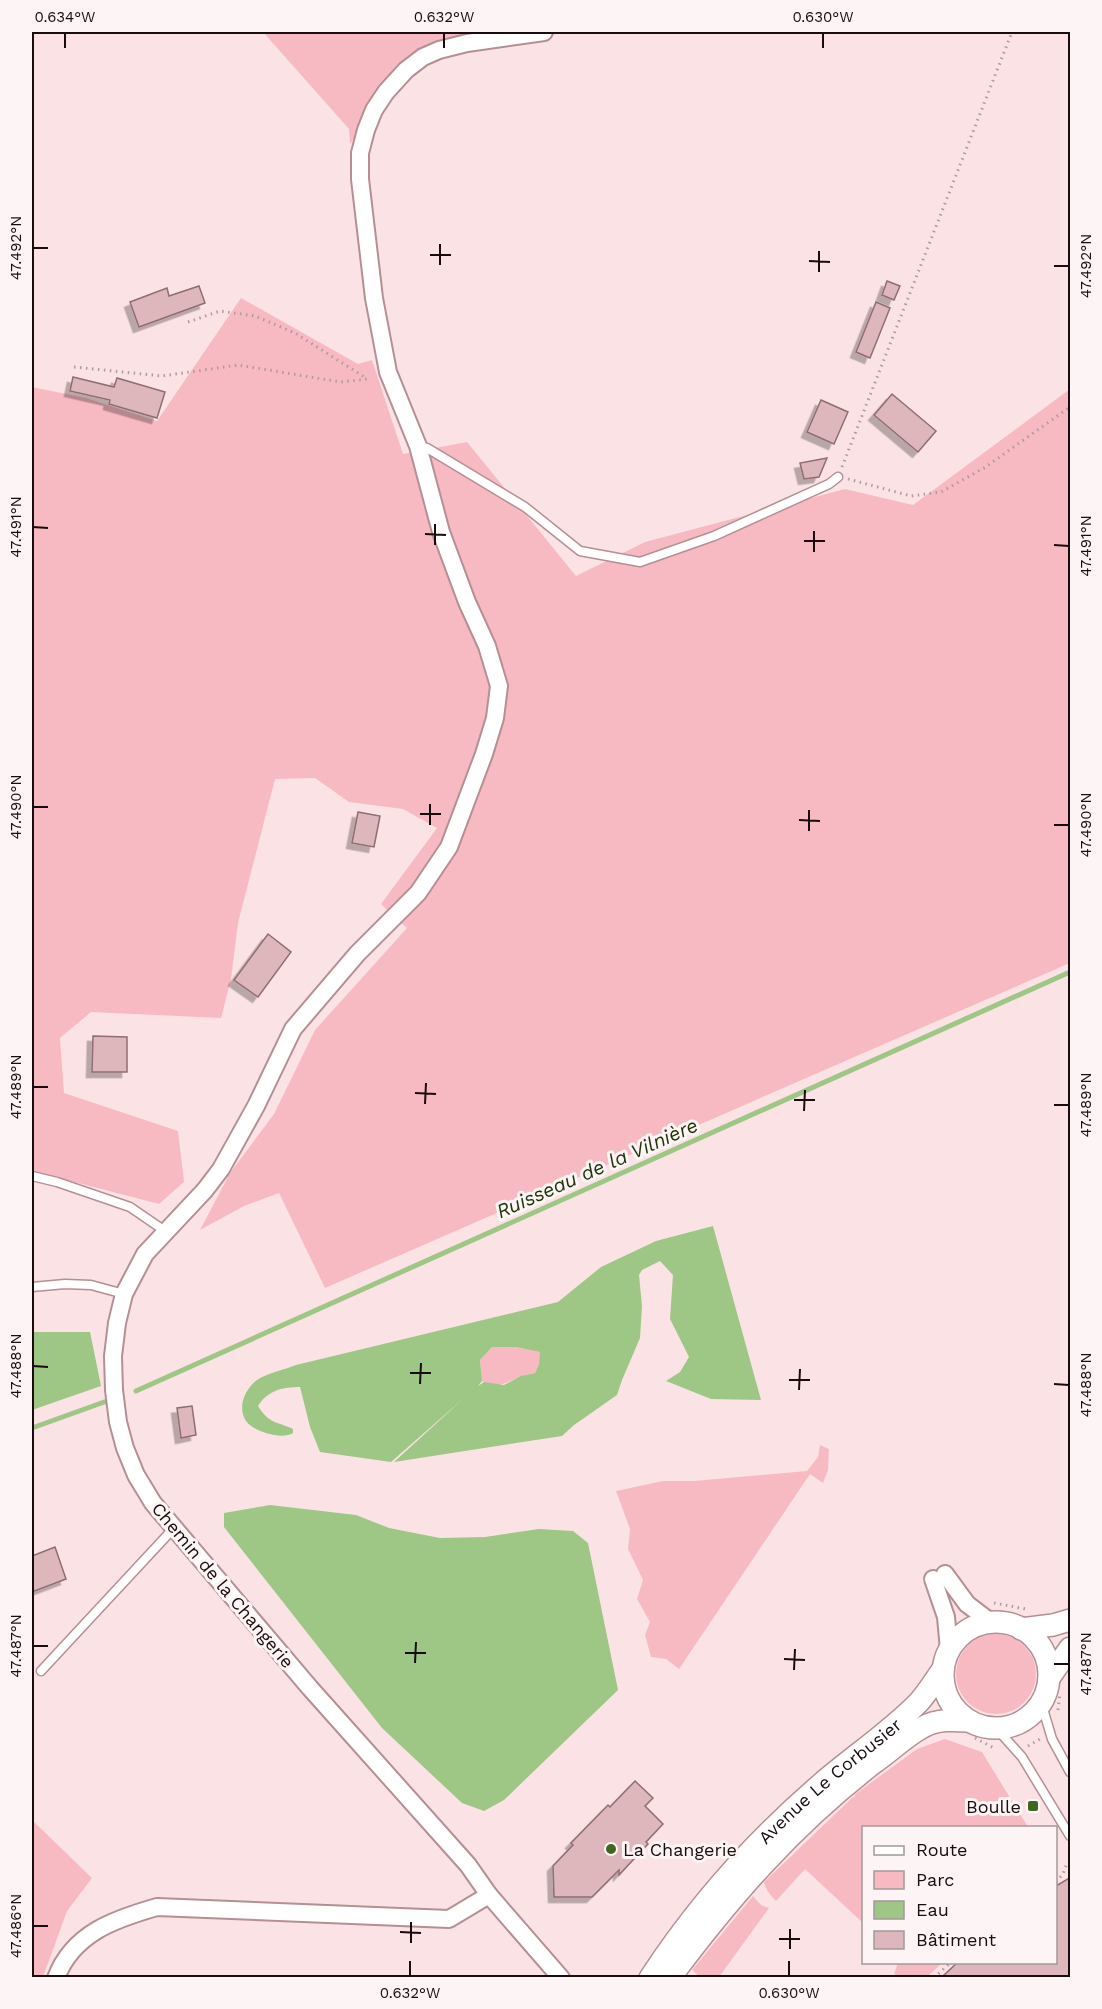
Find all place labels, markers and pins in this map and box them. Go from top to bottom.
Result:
place label: Boulle [966,1796,1021,1817]
marker: Boulle [1026,1799,1040,1813]
place label: La Changerie [623,1839,737,1860]
marker: La Changerie [604,1842,618,1856]

